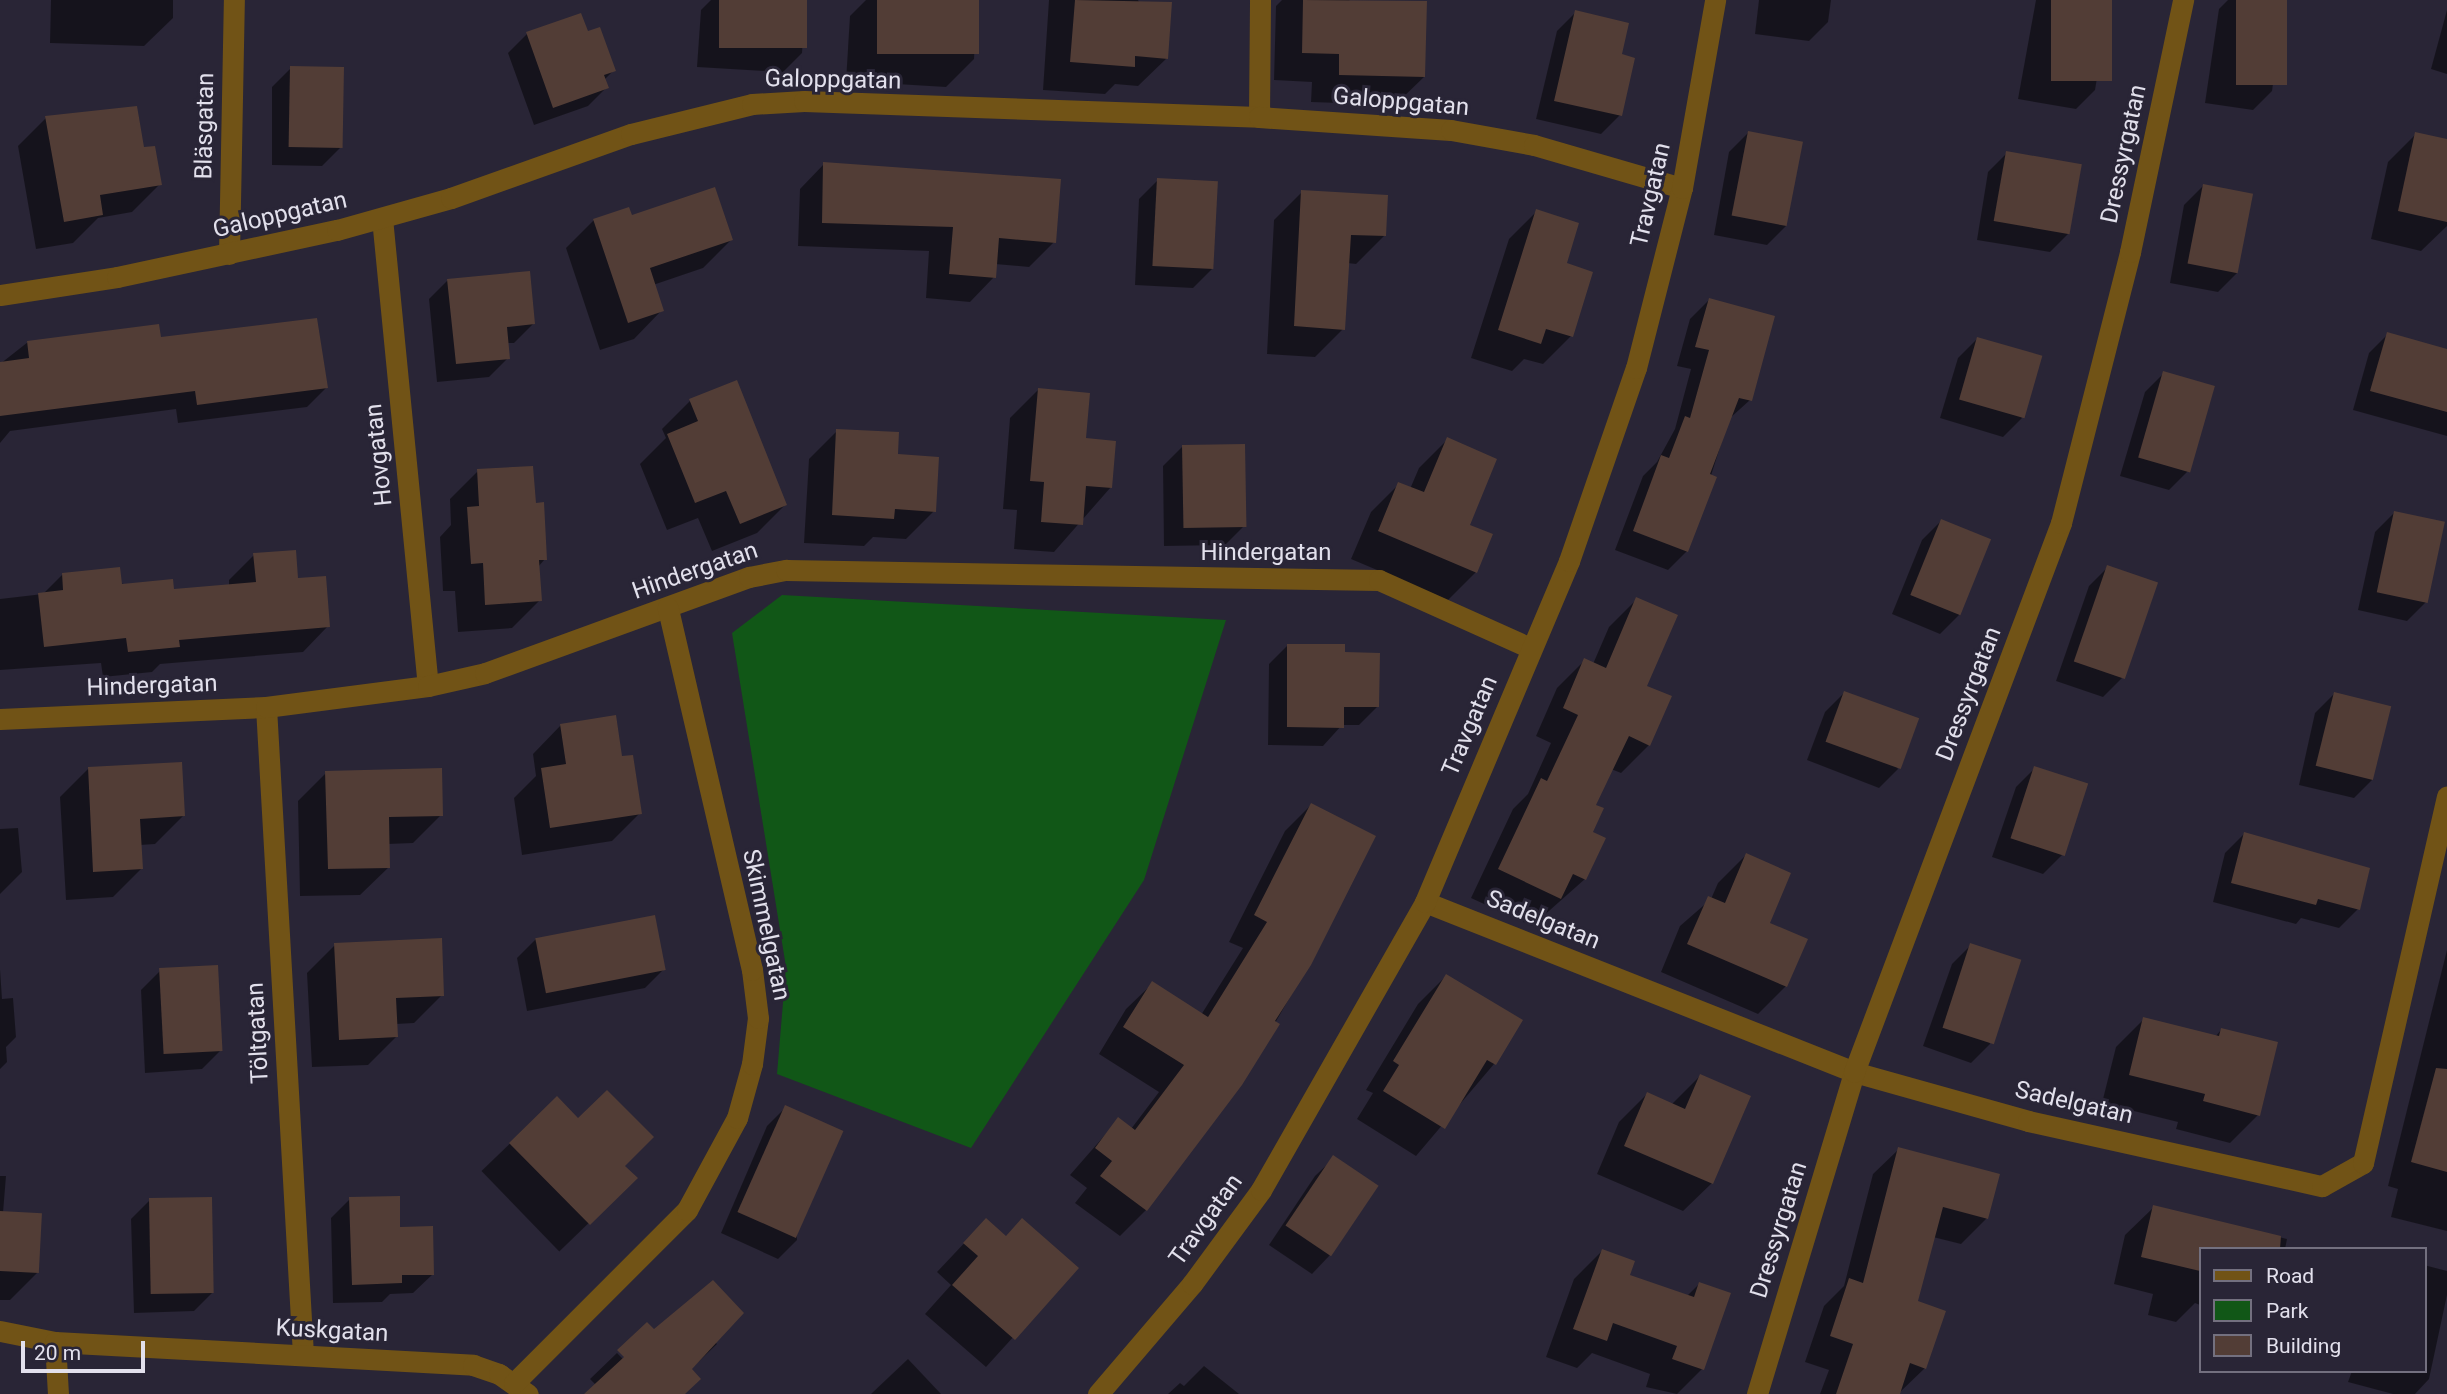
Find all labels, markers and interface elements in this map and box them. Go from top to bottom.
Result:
street label: Galoppgatan [764,64,902,96]
street label: Bläsgatan [190,72,220,180]
street label: Galoppgatan [1332,82,1470,122]
street label: Dressyrgatan [2095,82,2153,226]
street label: Travgatan [1625,140,1677,250]
street label: Galoppgatan [210,186,350,244]
street label: Hovgatan [359,402,399,508]
street label: Hindergatan [628,536,762,606]
street label: Hindergatan [1200,539,1332,567]
street label: Dressyrgatan [1930,623,2008,765]
street label: Hindergatan [86,669,218,703]
street label: Travgatan [1436,672,1504,780]
street label: Skimmelgatan [736,847,796,1003]
street label: Sadelgatan [1482,884,1604,956]
street label: Töltgatan [241,982,275,1084]
street label: Sadelgatan [2012,1075,2136,1131]
street label: Dressyrgatan [1745,1158,1813,1302]
street label: Travgatan [1163,1169,1249,1271]
legend [2198,1247,2426,1373]
text: Road [2266,1264,2314,1288]
text: Park [2266,1299,2308,1323]
street label: Kuskgatan [275,1314,389,1348]
scale bar [24,1328,149,1372]
text: Building [2266,1334,2341,1358]
text: 20 m [34,1341,81,1365]

